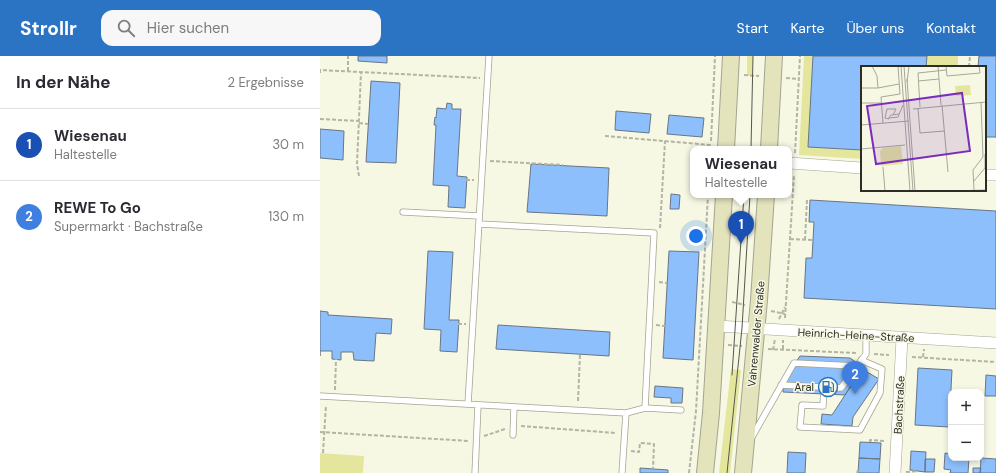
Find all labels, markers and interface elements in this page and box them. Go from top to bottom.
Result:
search box [101,10,381,46]
text: Strollr [20,16,77,41]
icon: search [115,17,137,39]
text: Hier suchen [147,18,229,38]
text: Start [737,19,768,37]
text: Karte [790,19,824,37]
text: Über uns [846,19,904,37]
text: Kontakt [926,19,976,37]
inset map [861,66,986,191]
text: In der Nähe [16,71,111,93]
text: 2 Ergebnisse [228,74,304,91]
text: Wiesenau [54,126,127,146]
text: 1 [27,136,31,153]
text: 30 m [272,136,304,153]
text: Haltestelle [54,146,117,163]
popup [690,146,792,198]
text: Wiesenau [705,154,777,174]
text: Haltestelle [705,174,767,191]
text: REWE To Go [54,198,141,218]
text: 2 [25,208,33,225]
text: 130 m [268,208,304,225]
pin: 1 [728,211,754,244]
text: Supermarkt · Bachstraße [54,218,203,235]
your location [686,226,706,246]
street label: Vahrenwalder Straße [744,280,768,388]
street label: Heinrich-Heine-Straße [797,325,915,345]
pin: 2 [842,361,868,394]
fuel station icon: Aral [817,376,839,398]
street label: Bachstraße [890,376,908,434]
place label: Aral [794,380,814,394]
map controls [948,389,984,461]
button: + [948,389,984,425]
button: − [948,425,984,461]

